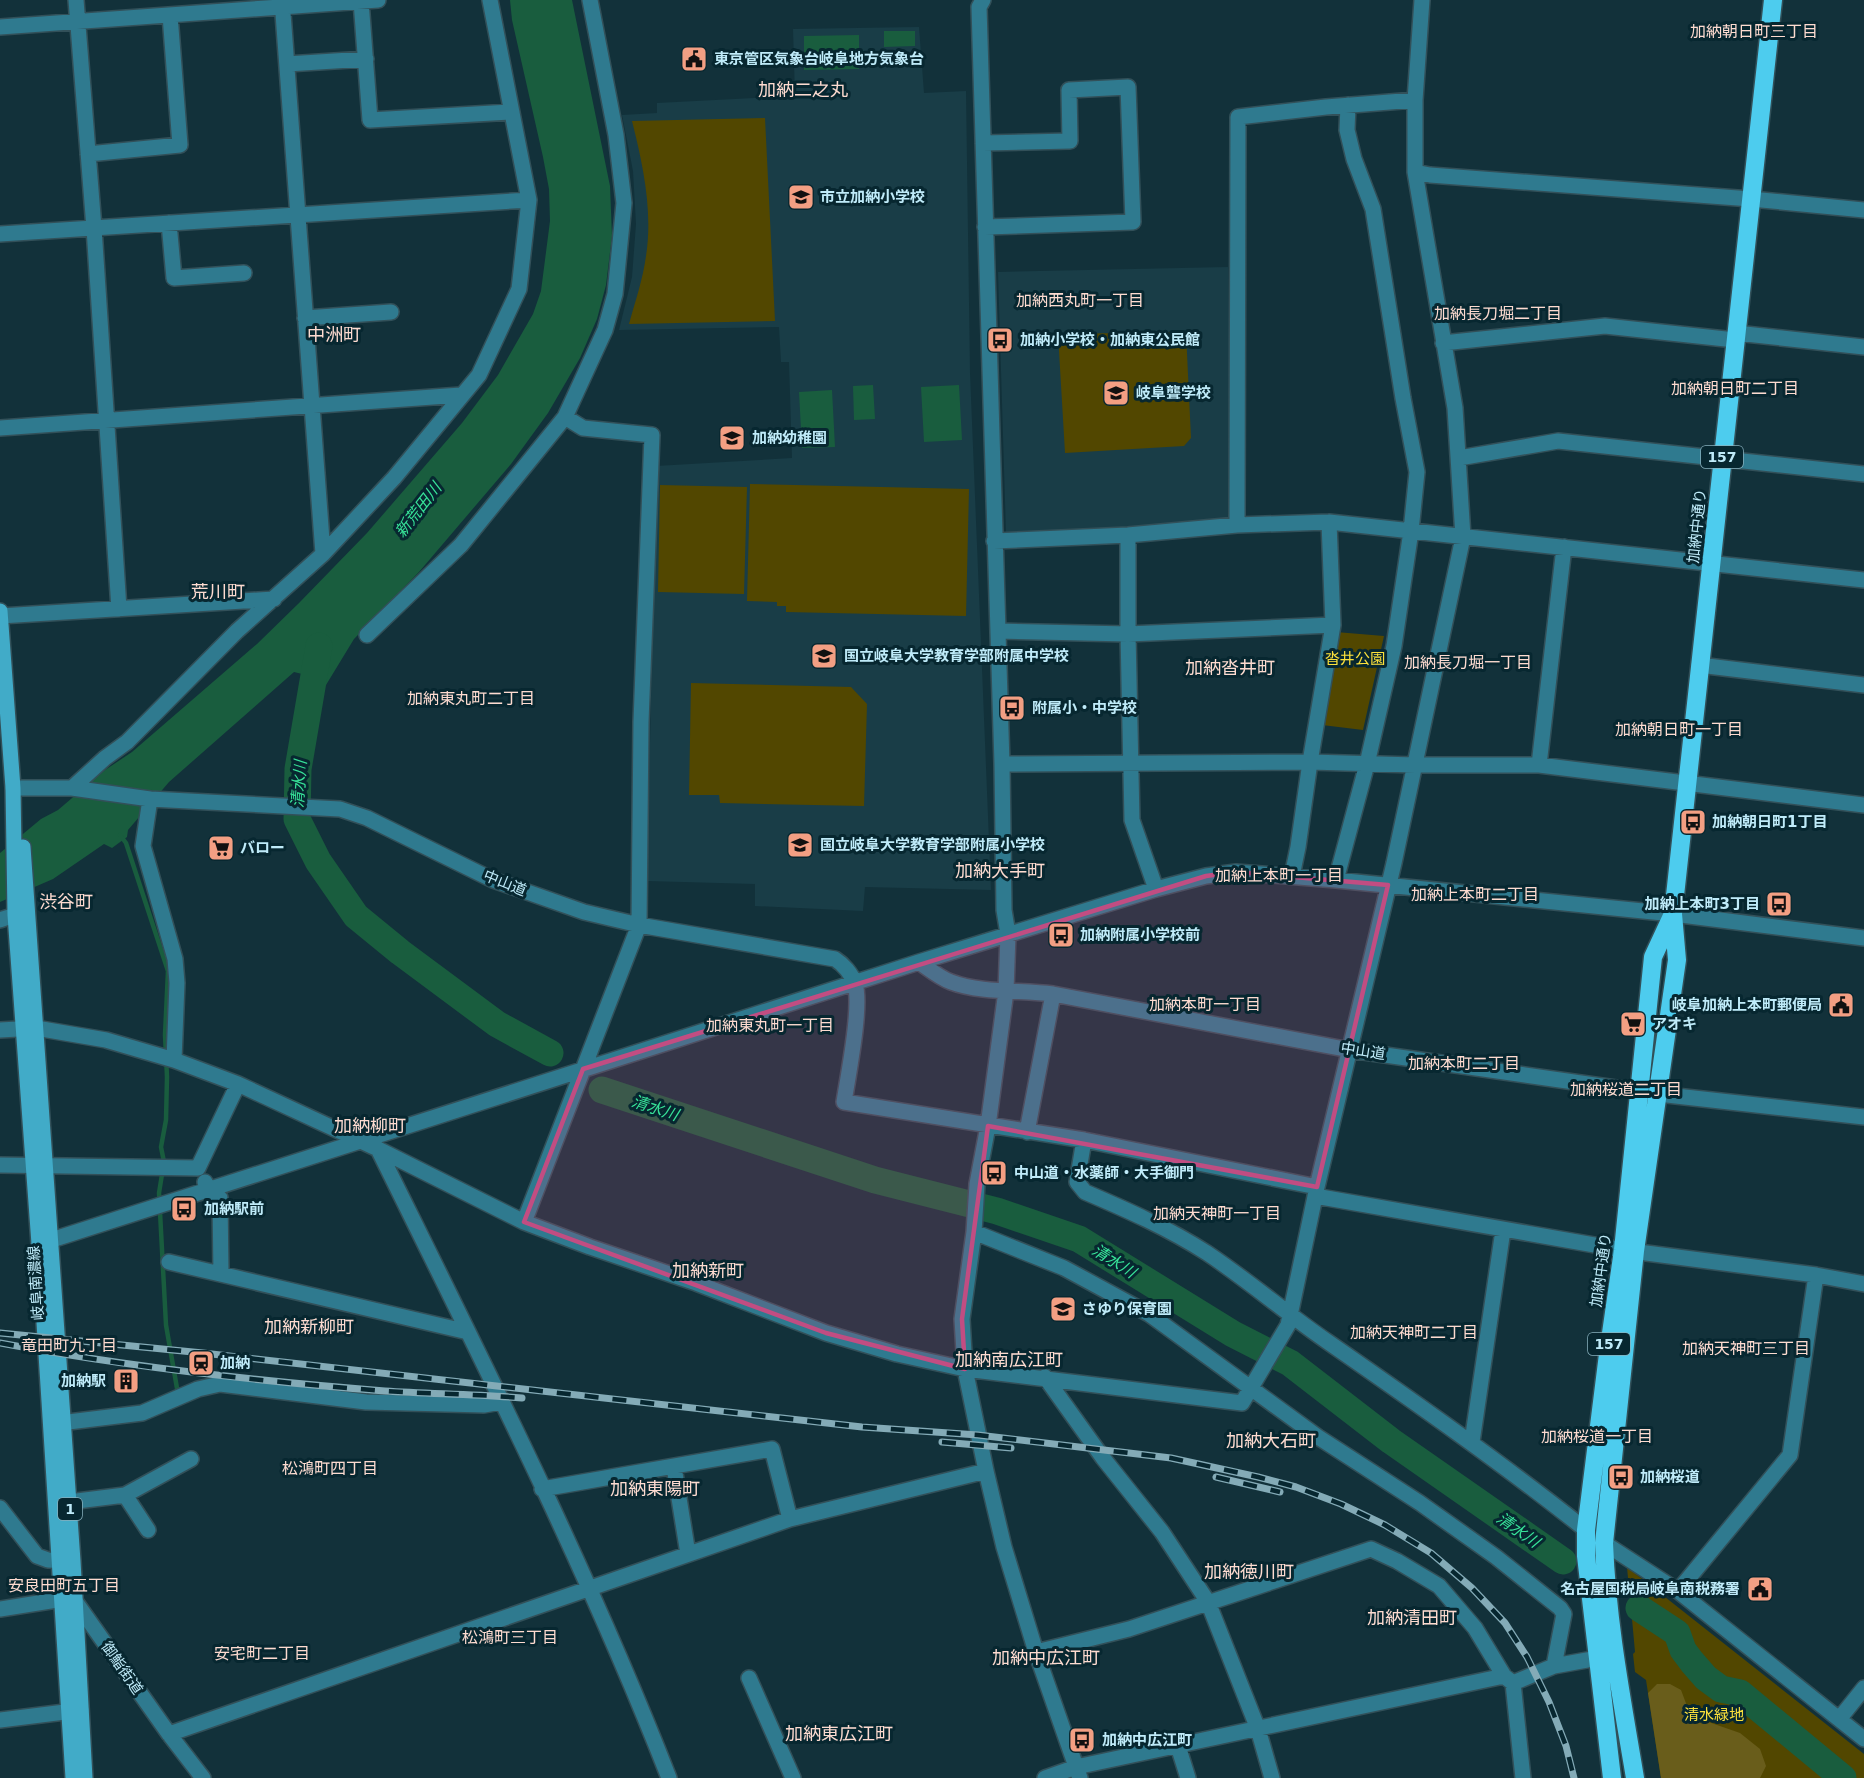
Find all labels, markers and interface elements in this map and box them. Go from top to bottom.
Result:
district label: 加納朝日町三丁目 [1690,22,1818,41]
public building icon: 東京管区気象台岐阜地方気象台 [679,44,709,74]
place label: 東京管区気象台岐阜地方気象台 [714,50,924,68]
district label: 加納二之丸 [758,79,848,100]
school or university icon: 市立加納小学校 [786,182,816,212]
place label: 市立加納小学校 [820,188,925,206]
district label: 加納西丸町一丁目 [1016,291,1144,310]
district label: 加納長刀堀二丁目 [1434,304,1562,323]
district label: 中洲町 [307,324,361,345]
bus stop icon: 加納小学校・加納東公民館 [985,325,1015,355]
place label: 加納小学校・加納東公民館 [1020,331,1200,349]
school or university icon: 岐阜聾学校 [1101,378,1131,408]
district label: 加納朝日町二丁目 [1671,379,1799,398]
place label: 岐阜聾学校 [1136,384,1211,402]
school or university icon: 加納幼稚園 [717,423,747,453]
place label: 加納幼稚園 [752,429,827,447]
road number: 157 [1701,446,1743,468]
water label: 新荒田川 [391,477,446,541]
street label: 加納中通り [1684,488,1710,564]
district label: 荒川町 [191,581,245,602]
school or university icon: 国立岐阜大学教育学部附属中学校 [809,641,839,671]
place label: 国立岐阜大学教育学部附属中学校 [844,647,1069,665]
park label: 沓井公園 [1325,650,1385,668]
district label: 加納長刀堀一丁目 [1404,653,1532,672]
district label: 加納沓井町 [1185,657,1275,678]
district label: 加納東丸町二丁目 [407,689,535,708]
bus stop icon: 附属小・中学校 [997,693,1027,723]
place label: 附属小・中学校 [1032,699,1137,717]
district label: 加納朝日町一丁目 [1615,720,1743,739]
water label: 清水川 [288,757,310,809]
bus stop icon: 加納朝日町1丁目 [1678,807,1708,837]
place label: 加納朝日町1丁目 [1712,813,1827,831]
school or university icon: 国立岐阜大学教育学部附属小学校 [785,830,815,860]
supermarket icon: バロー [206,833,236,863]
place label: 国立岐阜大学教育学部附属小学校 [820,836,1045,854]
place label: バロー [240,839,285,857]
district label: 加納大手町 [955,860,1045,881]
street label: 中山道 [481,866,529,900]
district label: 加納上本町一丁目 [1215,866,1343,885]
district label: 加納上本町二丁目 [1411,885,1539,904]
bus stop icon: 加納上本町3丁目 [1764,889,1794,919]
district label: 渋谷町 [39,891,93,912]
place label: 加納上本町3丁目 [1645,895,1760,913]
bus stop icon: 加納附属小学校前 [1046,920,1076,950]
place label: 加納附属小学校前 [1080,926,1200,944]
public building icon: 岐阜加納上本町郵便局 [1826,990,1856,1020]
district label: 加納本町一丁目 [1149,995,1261,1014]
place label: 岐阜加納上本町郵便局 [1672,996,1822,1014]
supermarket icon: アオキ [1618,1009,1648,1039]
place label: アオキ [1652,1015,1697,1033]
district label: 加納東丸町一丁目 [706,1016,834,1035]
street label: 中山道 [1339,1039,1387,1063]
district label: 加納本町二丁目 [1408,1054,1520,1073]
district label: 加納桜道二丁目 [1570,1080,1682,1099]
water label: 清水川 [629,1092,683,1125]
district label: 加納柳町 [334,1115,406,1136]
bus stop icon: 中山道・水薬師・大手御門 [979,1158,1009,1188]
place label: 中山道・水薬師・大手御門 [1014,1164,1194,1182]
bus stop icon: 加納駅前 [169,1194,199,1224]
place label: 加納駅前 [204,1200,264,1218]
district label: 加納天神町一丁目 [1153,1204,1281,1223]
street label: 加納中通り [1587,1232,1615,1308]
water label: 清水川 [1089,1240,1141,1283]
street label: 岐阜南濃線 [24,1245,48,1321]
district label: 加納新町 [672,1260,744,1281]
school or university icon: さゆり保育園 [1048,1294,1078,1324]
place label: さゆり保育園 [1082,1300,1172,1318]
district label: 加納新柳町 [264,1316,354,1337]
district label: 加納天神町二丁目 [1350,1323,1478,1342]
road number: 157 [1588,1333,1630,1355]
district label: 竜田町九丁目 [21,1336,117,1355]
district label: 加納天神町三丁目 [1682,1339,1810,1358]
station icon: 加納 [186,1348,216,1378]
district label: 加納南広江町 [955,1349,1063,1370]
place label: 加納 [220,1354,250,1372]
building icon: 加納駅 [111,1366,141,1396]
place label: 加納駅 [61,1372,106,1390]
district label: 加納桜道一丁目 [1541,1427,1653,1446]
district label: 加納大石町 [1226,1430,1316,1451]
district label: 松鴻町四丁目 [282,1459,378,1478]
bus stop icon: 加納桜道 [1606,1462,1636,1492]
place label: 加納桜道 [1640,1468,1700,1486]
district label: 加納東陽町 [610,1478,700,1499]
road number: 1 [58,1498,82,1520]
water label: 清水川 [1493,1508,1545,1553]
district label: 加納徳川町 [1204,1561,1294,1582]
public building icon: 名古屋国税局岐阜南税務署 [1745,1574,1775,1604]
district label: 安良田町五丁目 [8,1576,120,1595]
place label: 名古屋国税局岐阜南税務署 [1560,1580,1740,1598]
district label: 加納清田町 [1367,1607,1457,1628]
district label: 松鴻町三丁目 [462,1628,558,1647]
street label: 御鮨街道 [97,1638,147,1698]
district label: 安宅町二丁目 [214,1644,310,1663]
district label: 加納中広江町 [992,1647,1100,1668]
park label: 清水緑地 [1684,1706,1744,1724]
district label: 加納東広江町 [785,1723,893,1744]
bus stop icon: 加納中広江町 [1067,1725,1097,1755]
place label: 加納中広江町 [1102,1731,1192,1749]

